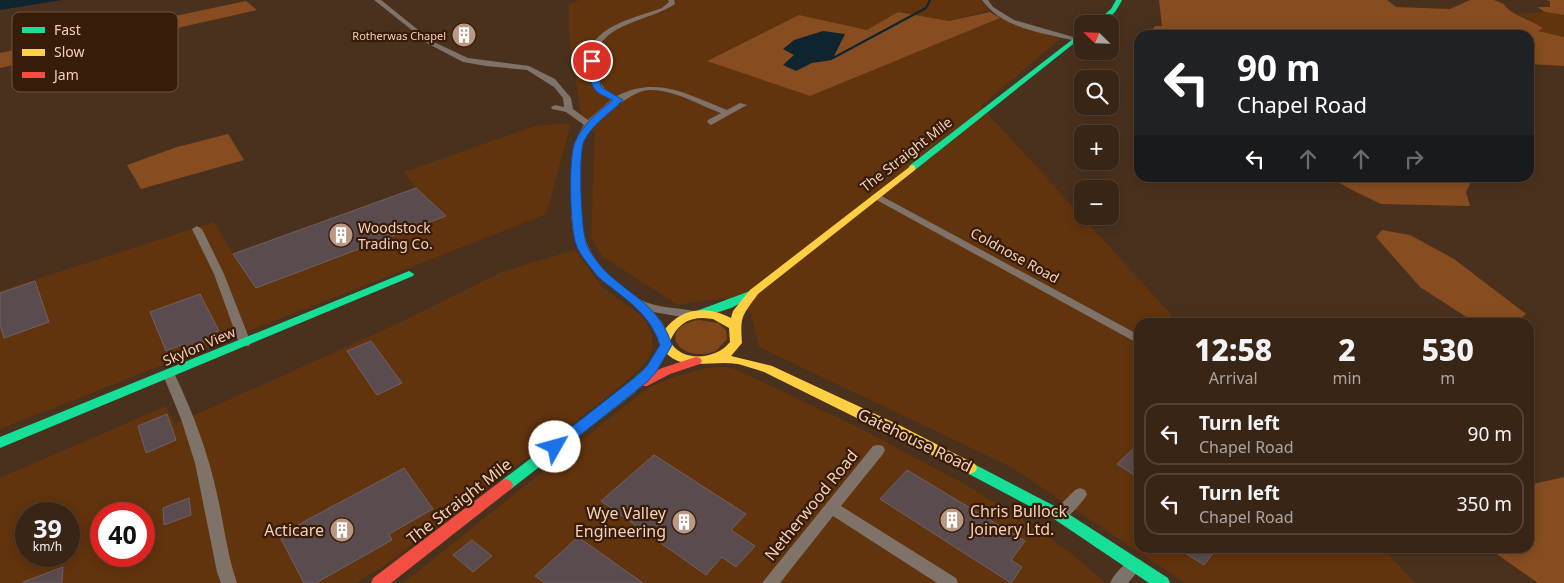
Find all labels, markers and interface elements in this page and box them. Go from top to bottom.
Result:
legend [12,12,178,92]
north arrow [1074,15,1119,60]
map controls [1074,15,1119,225]
text: Fast [54,20,81,39]
building icon: Rotherwas Chapel [451,22,477,48]
place label: Rotherwas Chapel [352,28,446,43]
pin [571,40,613,82]
text: Slow [54,42,85,61]
text: 90 m [1237,44,1320,91]
icon: arrive [578,47,606,75]
icon: left [1154,50,1219,115]
text: Jam [52,65,79,84]
button: search [1074,70,1119,115]
text: Chapel Road [1237,89,1367,119]
street label: The Straight Mile [856,112,956,196]
button: + [1074,125,1119,170]
icon: left [1241,145,1269,173]
icon: ahead [1294,145,1322,173]
icon: ahead [1347,145,1375,173]
icon: right [1400,145,1428,173]
button: − [1074,180,1119,225]
place label: Woodstock Trading Co. [358,218,433,253]
building icon: Woodstock Trading Co. [328,222,354,248]
street label: Coldnose Road [967,223,1063,287]
street label: Skylon View [160,322,238,370]
text: 12:58 [1194,329,1272,370]
text: 2 [1338,329,1356,370]
text: 530 [1422,329,1474,370]
text: Arrival [1209,367,1258,389]
text: min [1332,367,1361,389]
text: m [1440,367,1455,389]
street label: Gatehouse Road [854,403,976,477]
text: Turn left [1199,410,1280,436]
position arrow [528,420,580,472]
icon: left [1156,420,1184,448]
text: 90 m [1468,421,1512,447]
text: Chapel Road [1199,436,1294,458]
street label: Netherwood Road [759,445,863,565]
street label: The Straight Mile [402,453,516,549]
text: Turn left [1199,480,1280,506]
icon: left [1156,490,1184,518]
text: 350 m [1457,491,1512,517]
place label: Chris Bullock Joinery Ltd. [968,500,1067,540]
speed limit sign: 40 [90,502,155,567]
place label: Wye Valley Engineering [575,502,667,542]
text: Chapel Road [1199,506,1294,528]
building icon: Chris Bullock Joinery Ltd. [939,507,965,533]
building icon: Wye Valley Engineering [671,509,697,535]
text: 39 [33,511,62,545]
building icon: Acticare [329,517,355,543]
place label: Acticare [264,519,324,541]
text: km/h [33,538,62,555]

